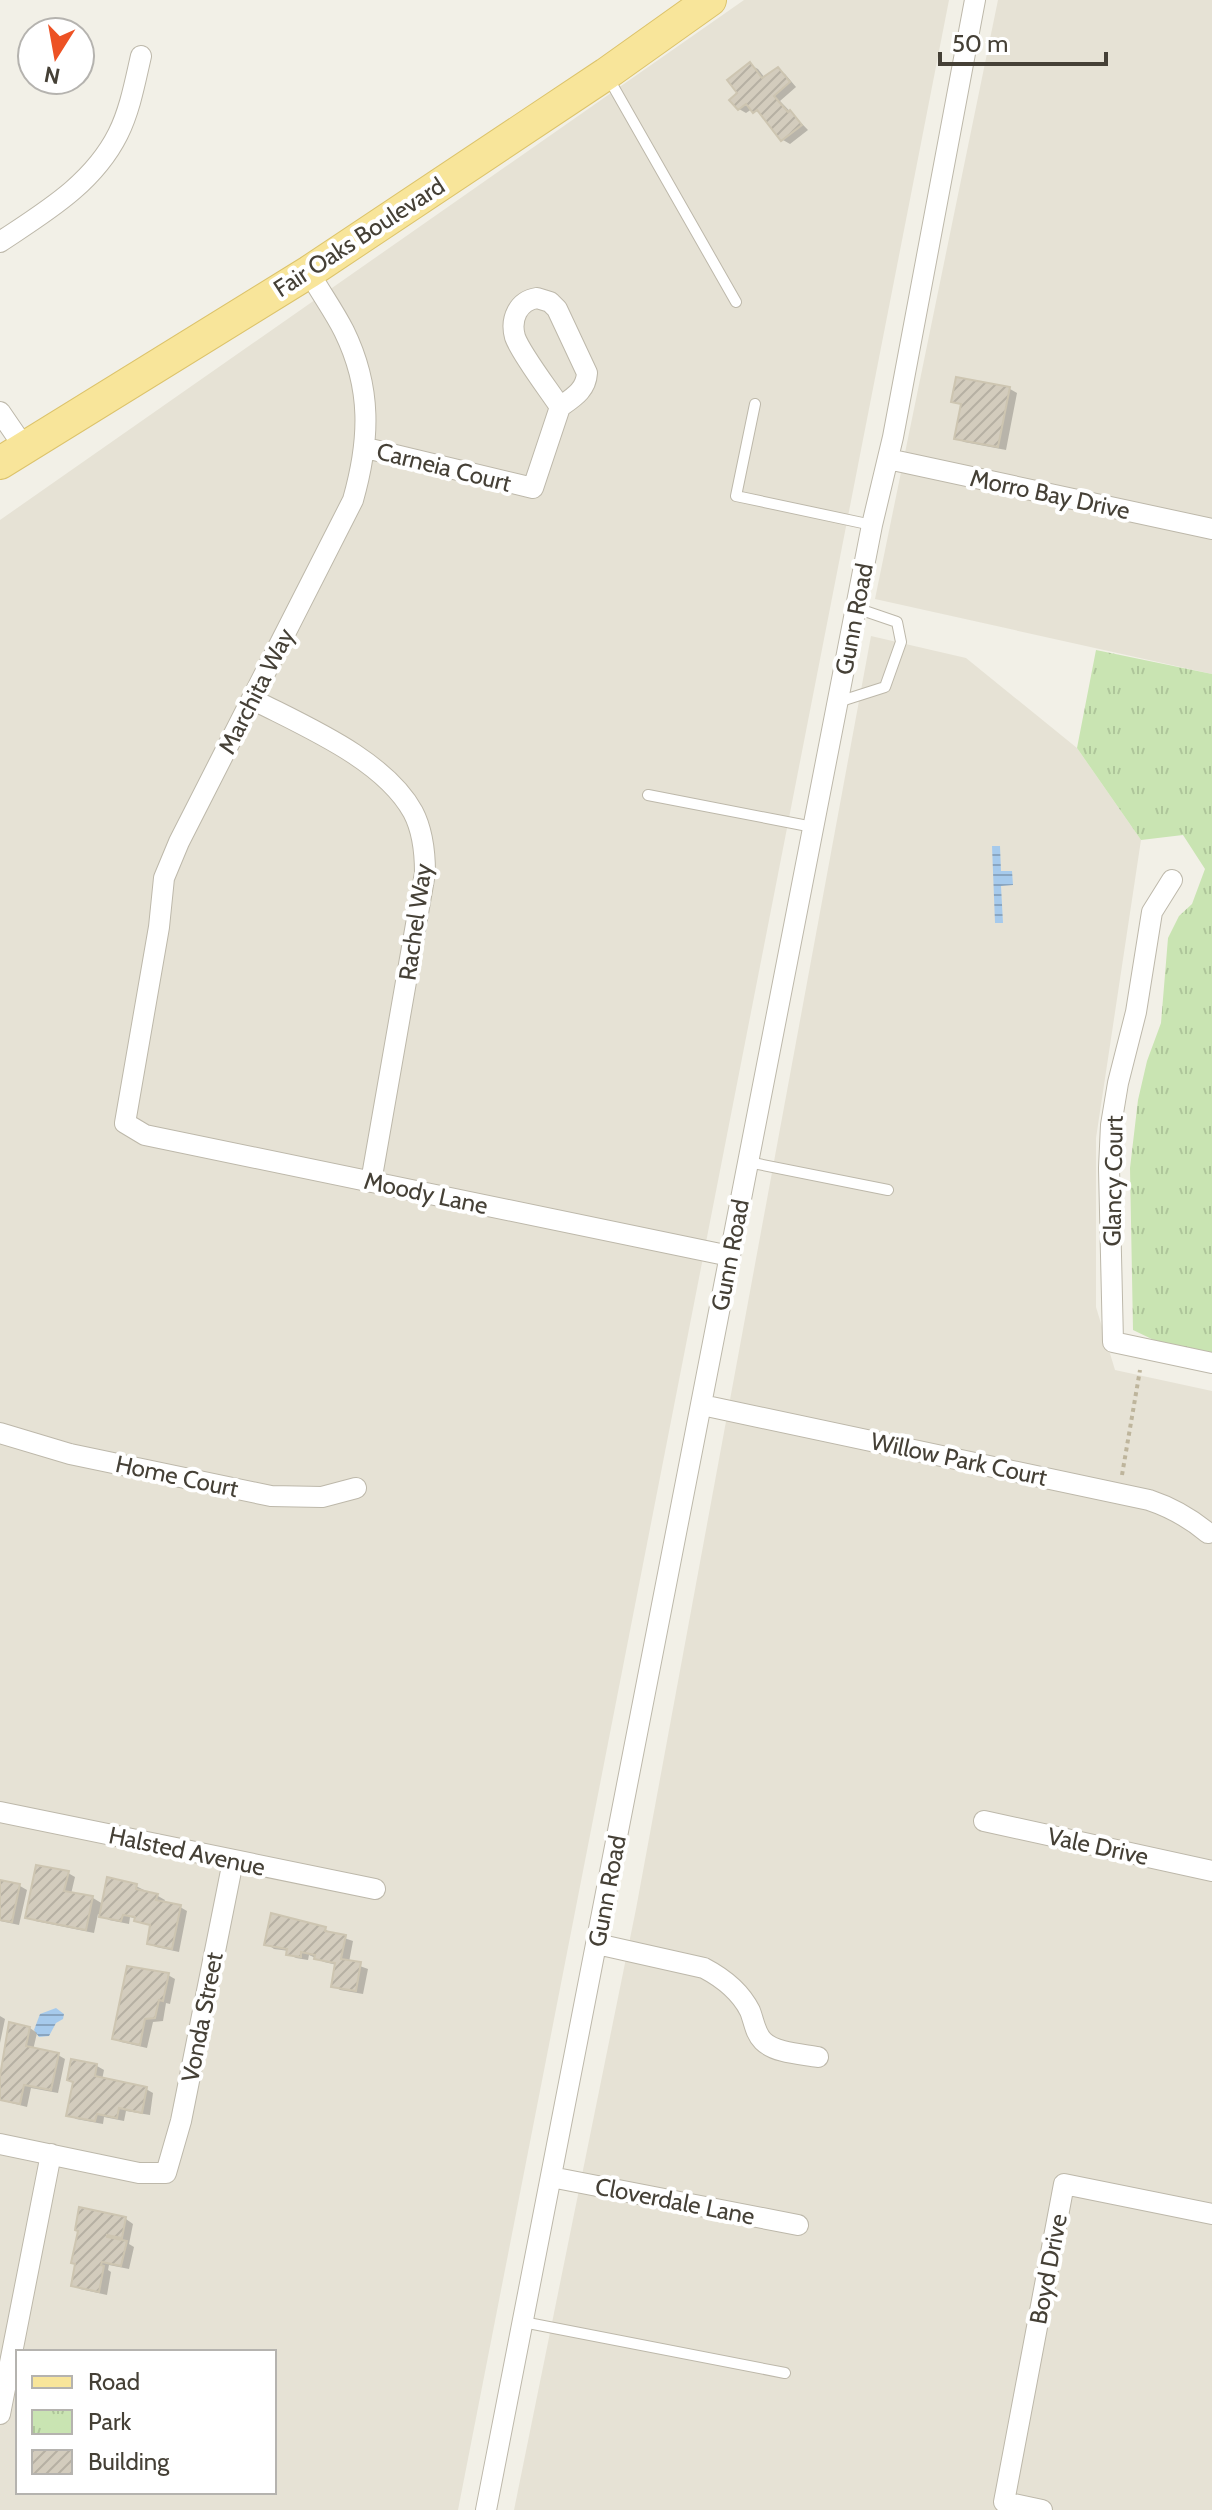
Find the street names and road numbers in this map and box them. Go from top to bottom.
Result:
street label: Fair Oaks Boulevard [268,171,450,303]
street label: Carneia Court [374,436,514,498]
street label: Morro Bay Drive [967,463,1133,525]
street label: Gunn Road [829,561,879,677]
street label: Marchita Way [212,623,300,759]
street label: Rachel Way [392,862,438,982]
street label: Glancy Court [1097,1115,1129,1247]
street label: Moody Lane [362,1166,490,1220]
street label: Gunn Road [705,1197,755,1313]
street label: Willow Park Court [868,1426,1050,1492]
street label: Home Court [113,1449,241,1503]
street label: Halsted Avenue [106,1820,268,1882]
street label: Vale Drive [1045,1821,1151,1871]
street label: Gunn Road [582,1833,632,1949]
street label: Vonda Street [175,1950,229,2084]
street label: Cloverdale Lane [593,2171,757,2231]
street label: Boyd Drive [1023,2211,1073,2327]

